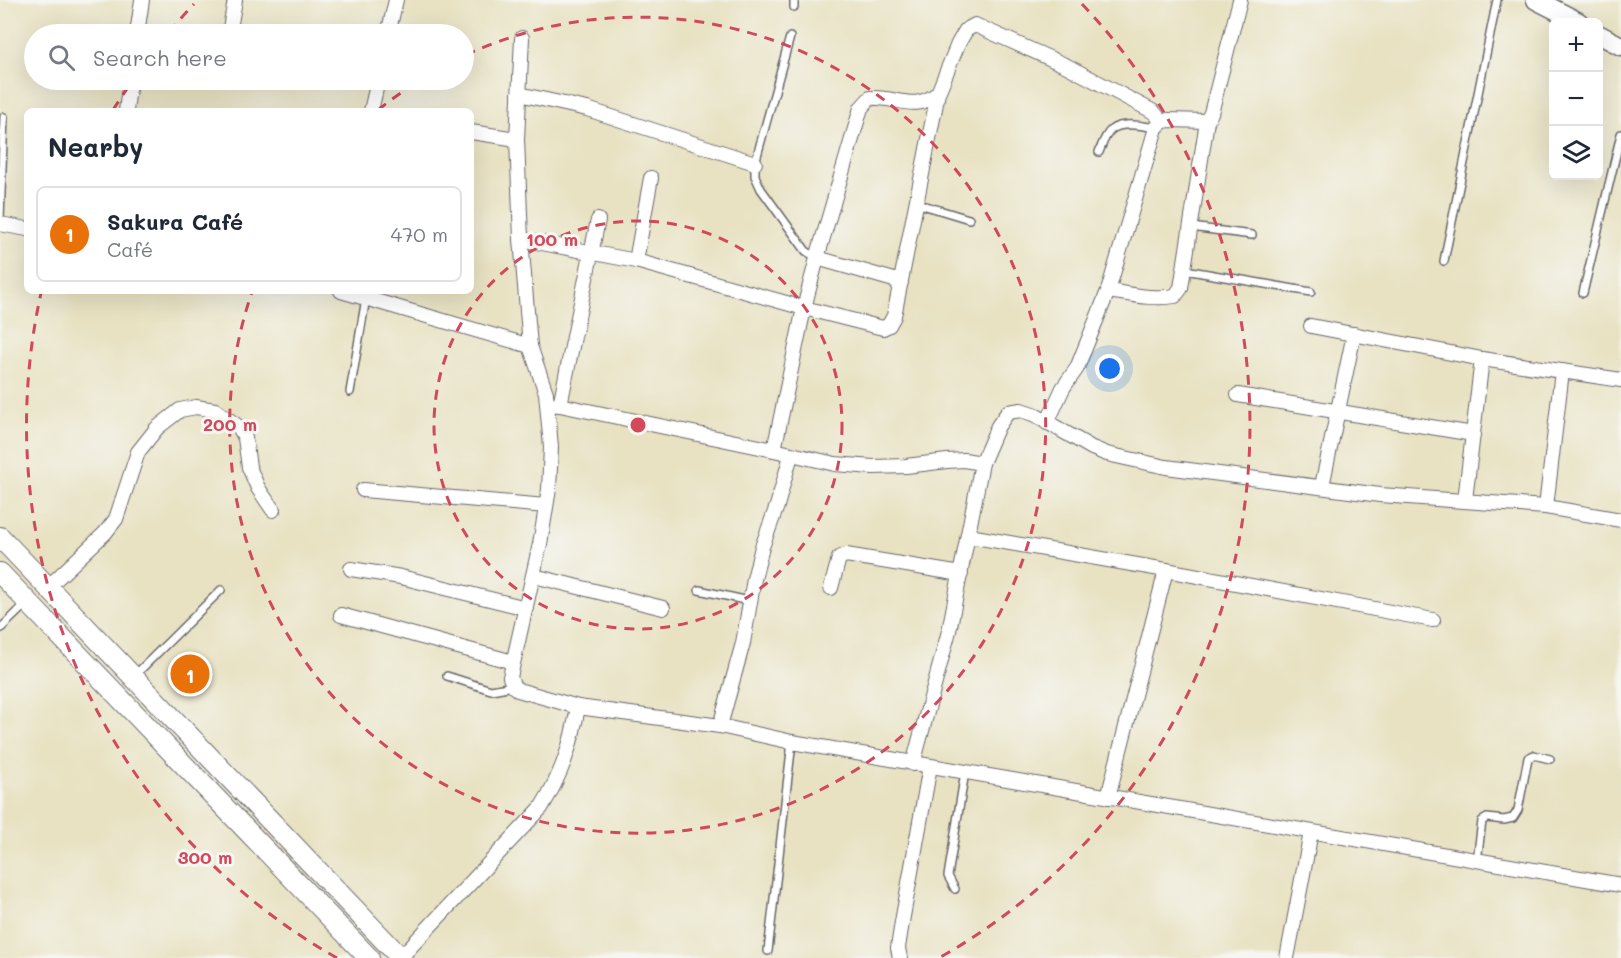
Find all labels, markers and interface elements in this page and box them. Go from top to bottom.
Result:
map controls [1549,18,1603,180]
button: + [1549,18,1603,72]
search box [24,24,474,90]
icon: search [45,41,78,74]
text: Search here [93,43,227,72]
button: − [1549,72,1603,126]
button: layers [1549,126,1603,180]
text: Nearby [48,130,143,164]
text: Sakura Café [107,207,243,236]
text: 1 [65,221,74,247]
text: 470 m [390,221,448,247]
text: 100 m [526,227,578,251]
text: Café [107,236,153,262]
your location [1095,354,1124,383]
text: 200 m [203,412,257,436]
centre of rings [628,415,648,435]
pin: 1 [170,652,210,696]
text: 300 m [178,845,232,869]

